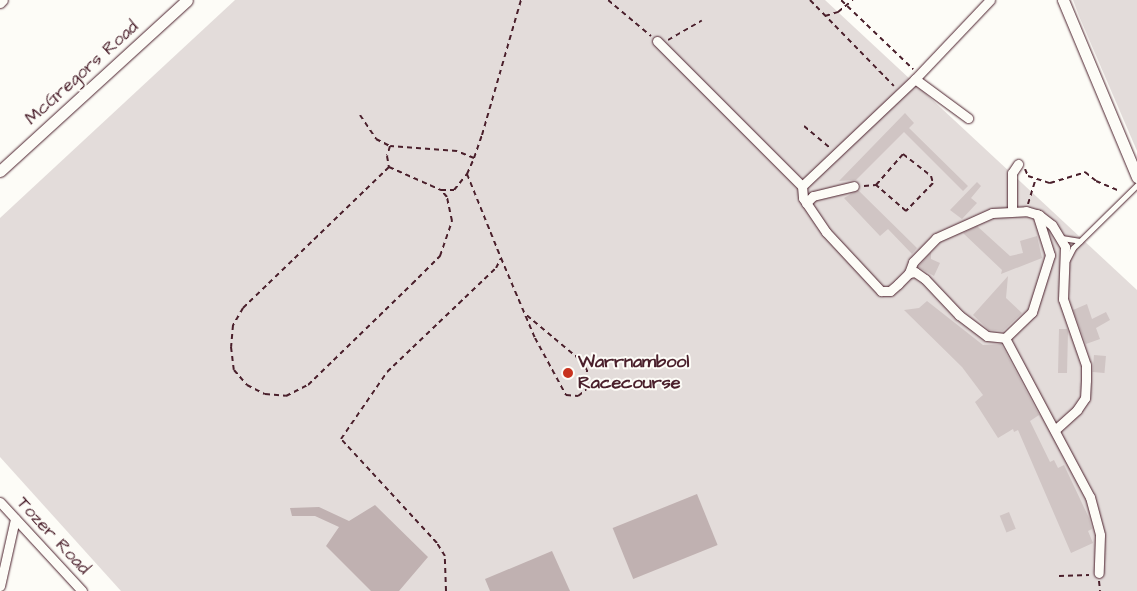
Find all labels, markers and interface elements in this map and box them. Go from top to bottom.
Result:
street label: McGregors Road [21,16,143,130]
place label: Warrnambool Racecourse [578,352,689,394]
marker: Warrnambool Racecourse [562,367,574,379]
street label: Tozer Road [12,493,94,579]

